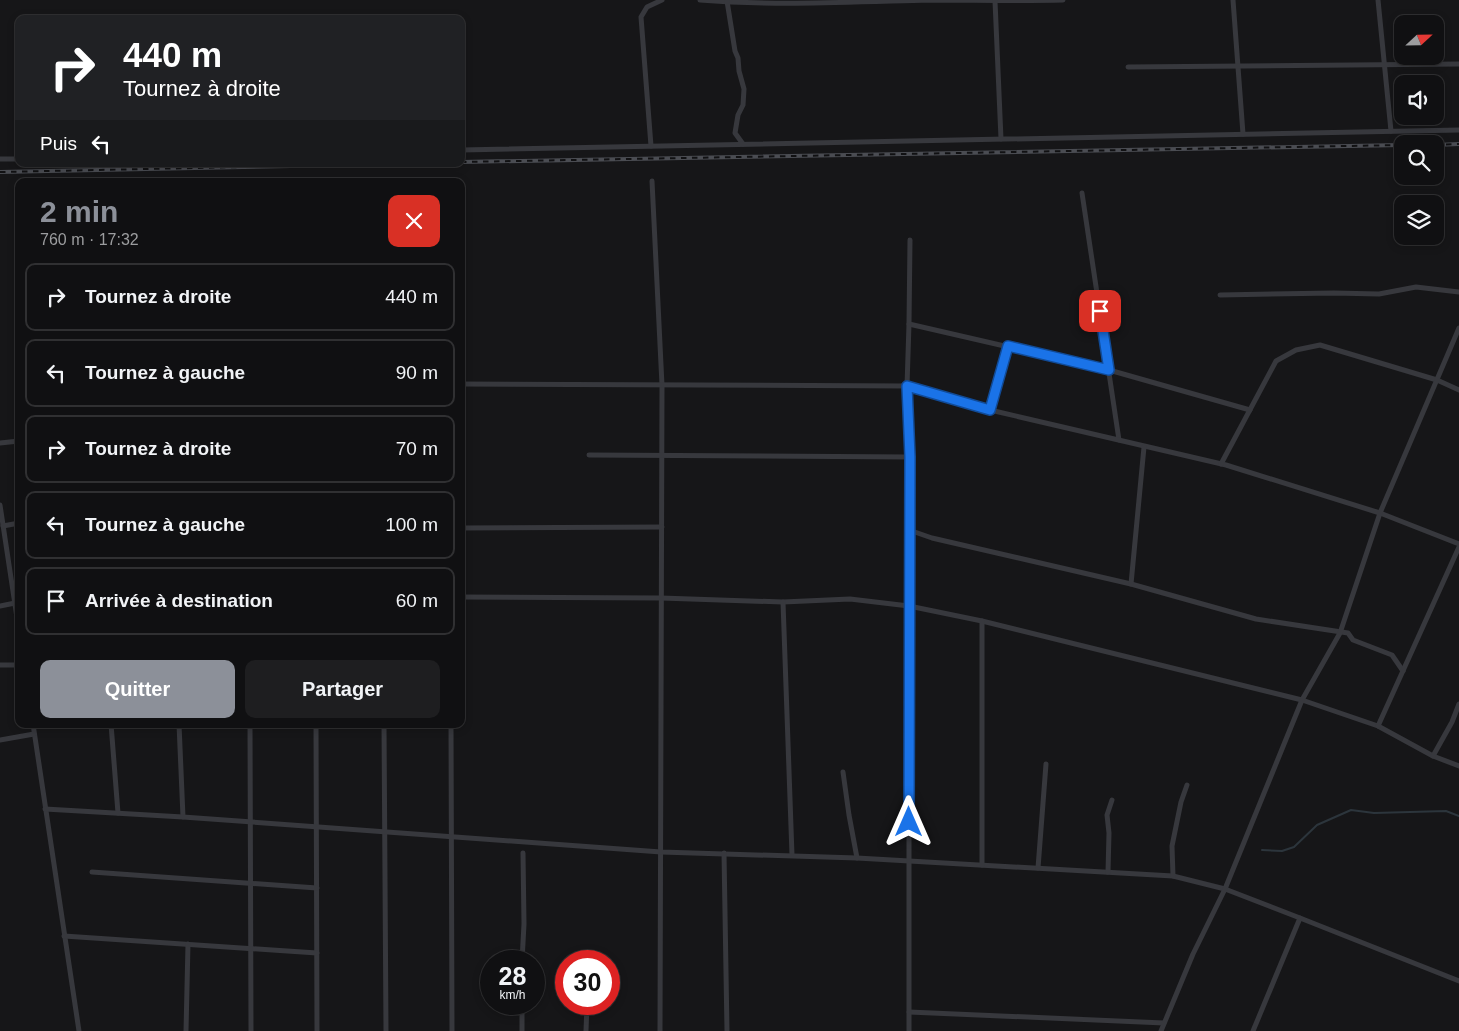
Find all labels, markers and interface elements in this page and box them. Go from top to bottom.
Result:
north arrow [1394,15,1444,65]
map controls [1394,15,1444,245]
icon: right [40,35,105,100]
text: 440 m [123,35,222,74]
button: sound [1394,75,1444,125]
text: Tournez à droite [123,76,281,101]
icon: left [87,130,115,158]
text: Puis [40,133,77,154]
button: search [1394,135,1444,185]
text: 2 min [40,195,118,228]
button: close [388,195,440,247]
button: layers [1394,195,1444,245]
text: 760 m · 17:32 [40,231,139,248]
icon: right [42,283,70,311]
text: Tournez à droite [85,286,231,307]
text: 440 m [385,286,438,307]
pin [1079,290,1121,332]
icon: arrive [1086,297,1114,325]
icon: left [42,359,70,387]
text: Tournez à gauche [85,362,245,383]
text: 90 m [396,362,438,383]
icon: right [42,435,70,463]
text: Tournez à droite [85,438,231,459]
text: 70 m [396,438,438,459]
icon: left [42,511,70,539]
text: Tournez à gauche [85,514,245,535]
text: 100 m [385,514,438,535]
icon: arrive [42,587,70,615]
text: Arrivée à destination [85,590,273,611]
text: 60 m [396,590,438,611]
button: Quitter [40,660,235,718]
button: Partager [245,660,440,718]
position arrow [882,795,934,847]
speed limit sign: 30 [555,950,620,1015]
text: 28 [499,962,526,990]
text: km/h [499,988,526,1002]

